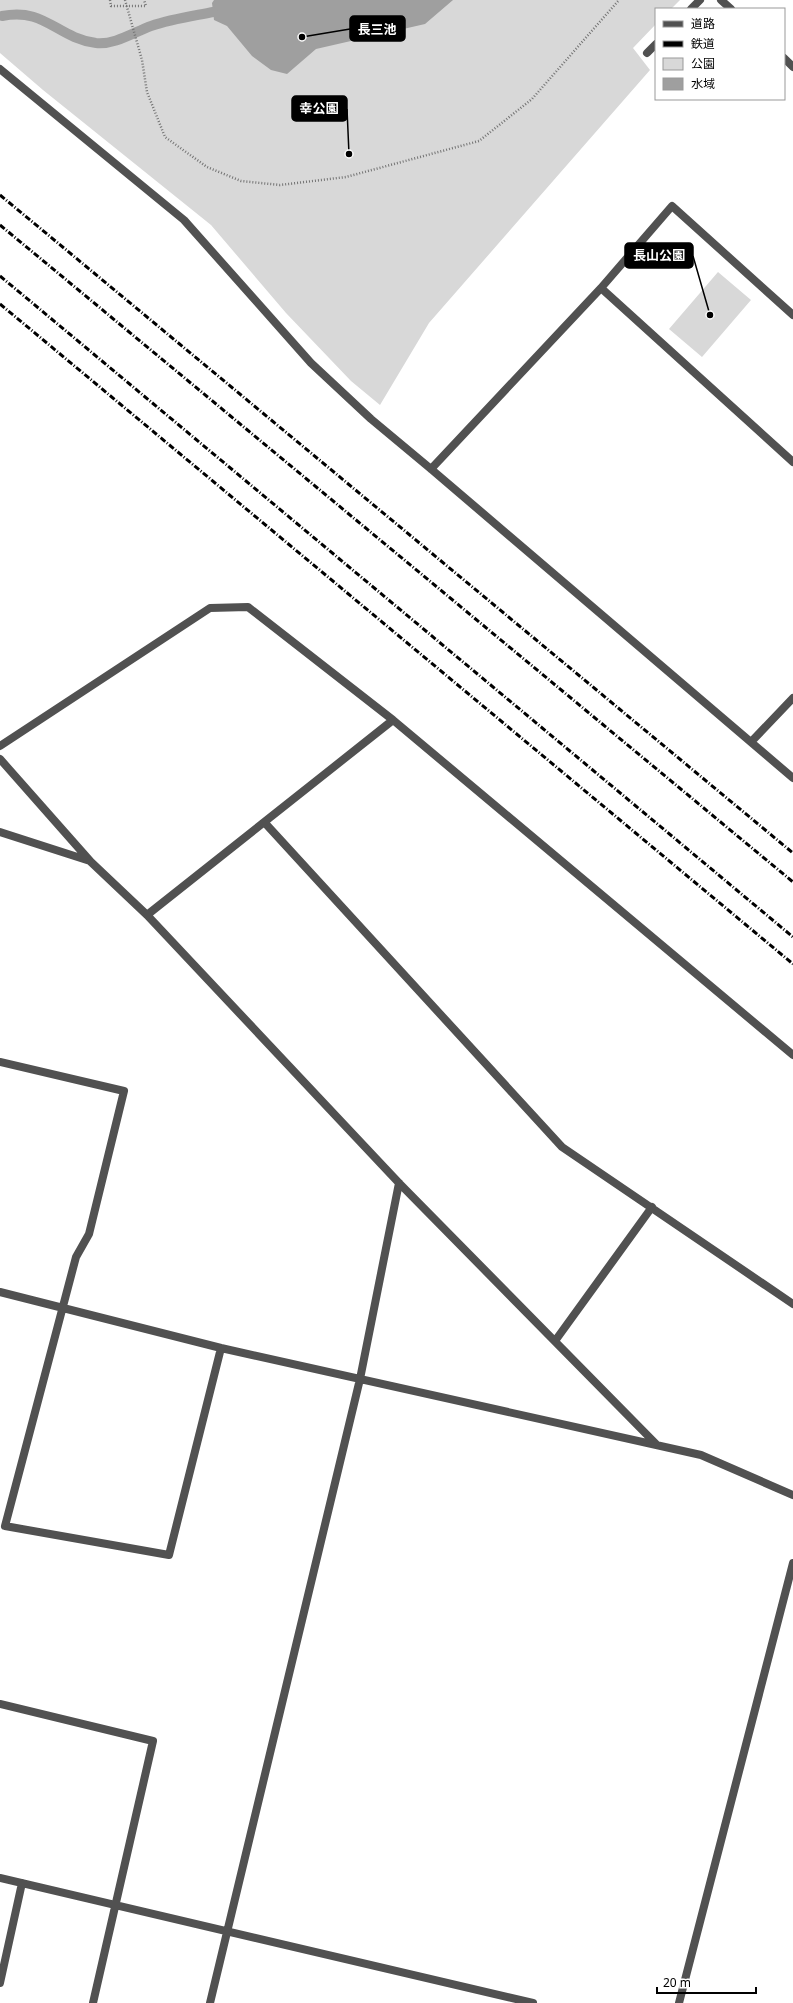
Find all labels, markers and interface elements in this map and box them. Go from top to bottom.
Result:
legend [655,8,785,100]
text: 道路 [691,15,715,32]
callout: 長三池 [350,16,405,41]
text: 長三池 [357,20,397,38]
text: 鉄道 [691,35,715,52]
text: 公園 [691,55,715,72]
text: 水域 [691,75,715,92]
callout: 幸公園 [292,96,347,121]
text: 幸公園 [299,99,339,117]
callout: 長山公園 [625,243,693,268]
text: 長山公園 [633,246,685,264]
scale bar [657,1969,756,1995]
text: 20 m [663,1974,691,1991]

